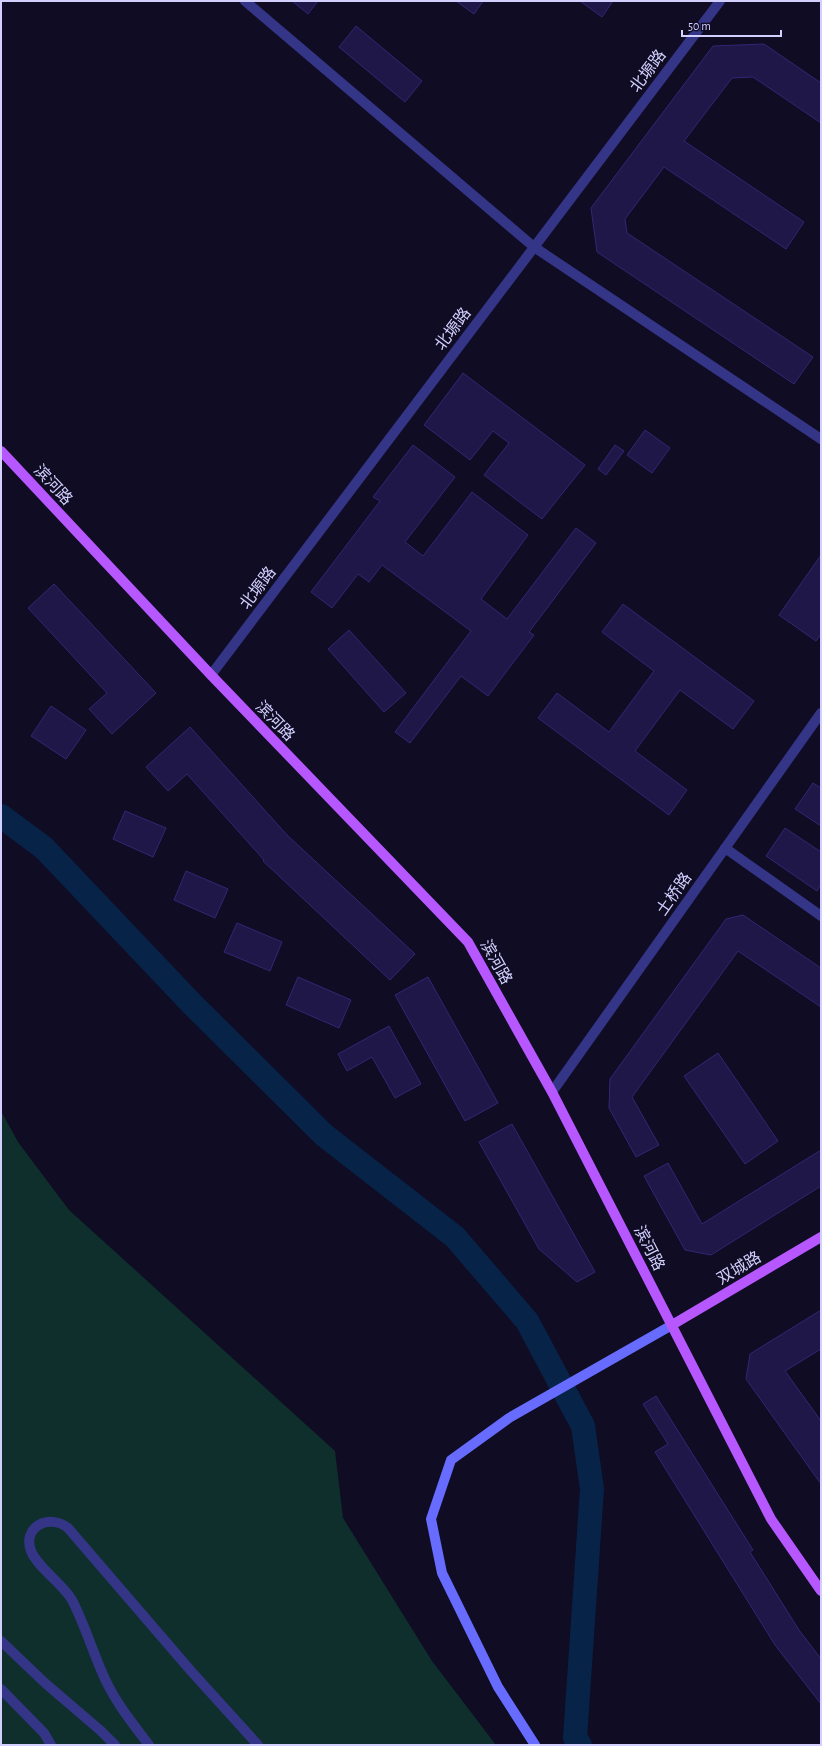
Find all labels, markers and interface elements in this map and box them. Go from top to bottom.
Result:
scale bar [682,12,781,38]
text: 50 m [688,20,711,32]
street label: 北塬路 [626,46,669,95]
street label: 北塬路 [431,304,474,353]
street label: 滨河路 [31,461,76,508]
street label: 北塬路 [236,563,279,612]
street label: 滨河路 [253,697,298,744]
street label: 土桥路 [653,869,694,918]
street label: 滨河路 [477,937,516,987]
street label: 滨河路 [631,1223,668,1273]
street label: 双城路 [714,1248,764,1287]

